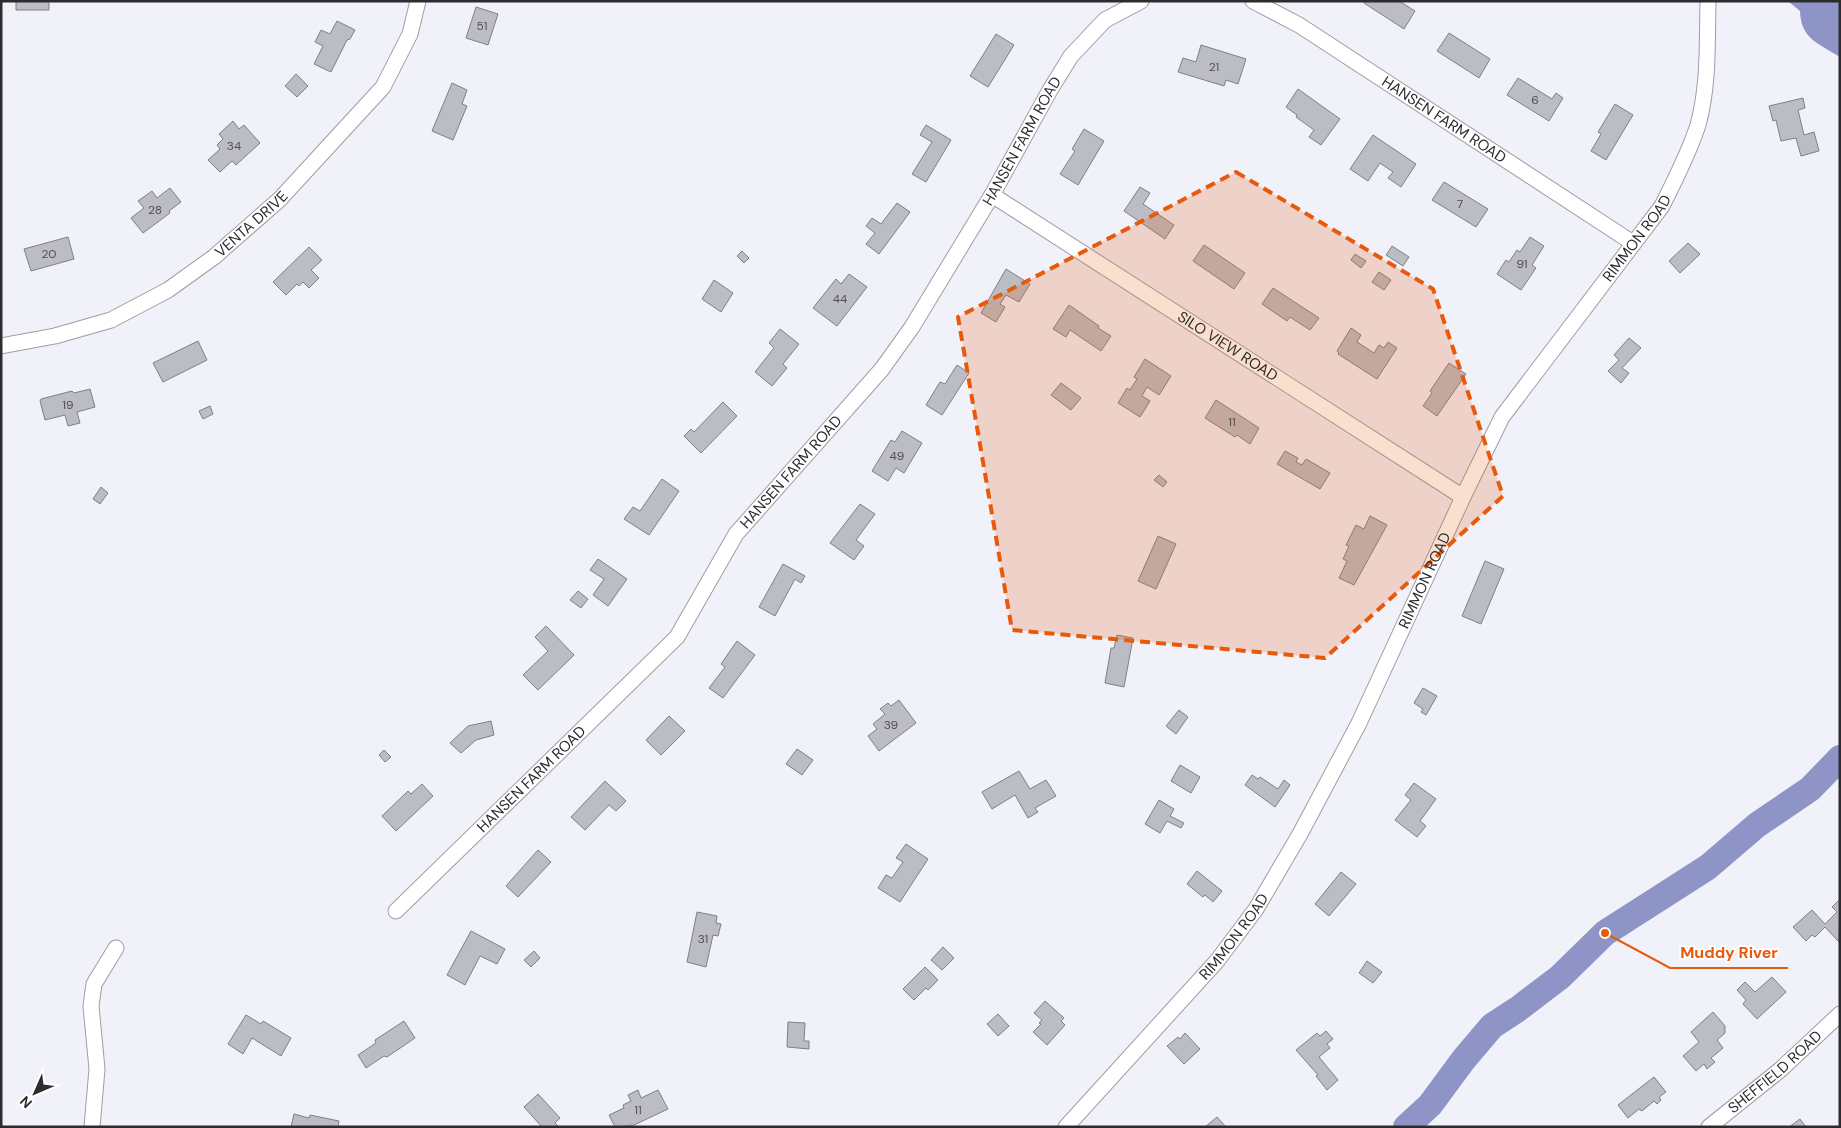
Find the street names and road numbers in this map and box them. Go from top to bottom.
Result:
street label: HANSEN FARM ROAD [1378,72,1510,168]
street label: HANSEN FARM ROAD [978,73,1066,209]
street label: VENTA DRIVE [210,187,293,262]
street label: RIMMON ROAD [1598,192,1676,286]
street label: SILO VIEW ROAD [1174,307,1282,386]
street label: HANSEN FARM ROAD [735,411,846,533]
street label: RIMMON ROAD [1394,529,1455,632]
street label: HANSEN FARM ROAD [473,721,590,837]
street label: RIMMON ROAD [1195,890,1273,984]
street label: SHEFFIELD ROAD [1724,1026,1826,1118]

